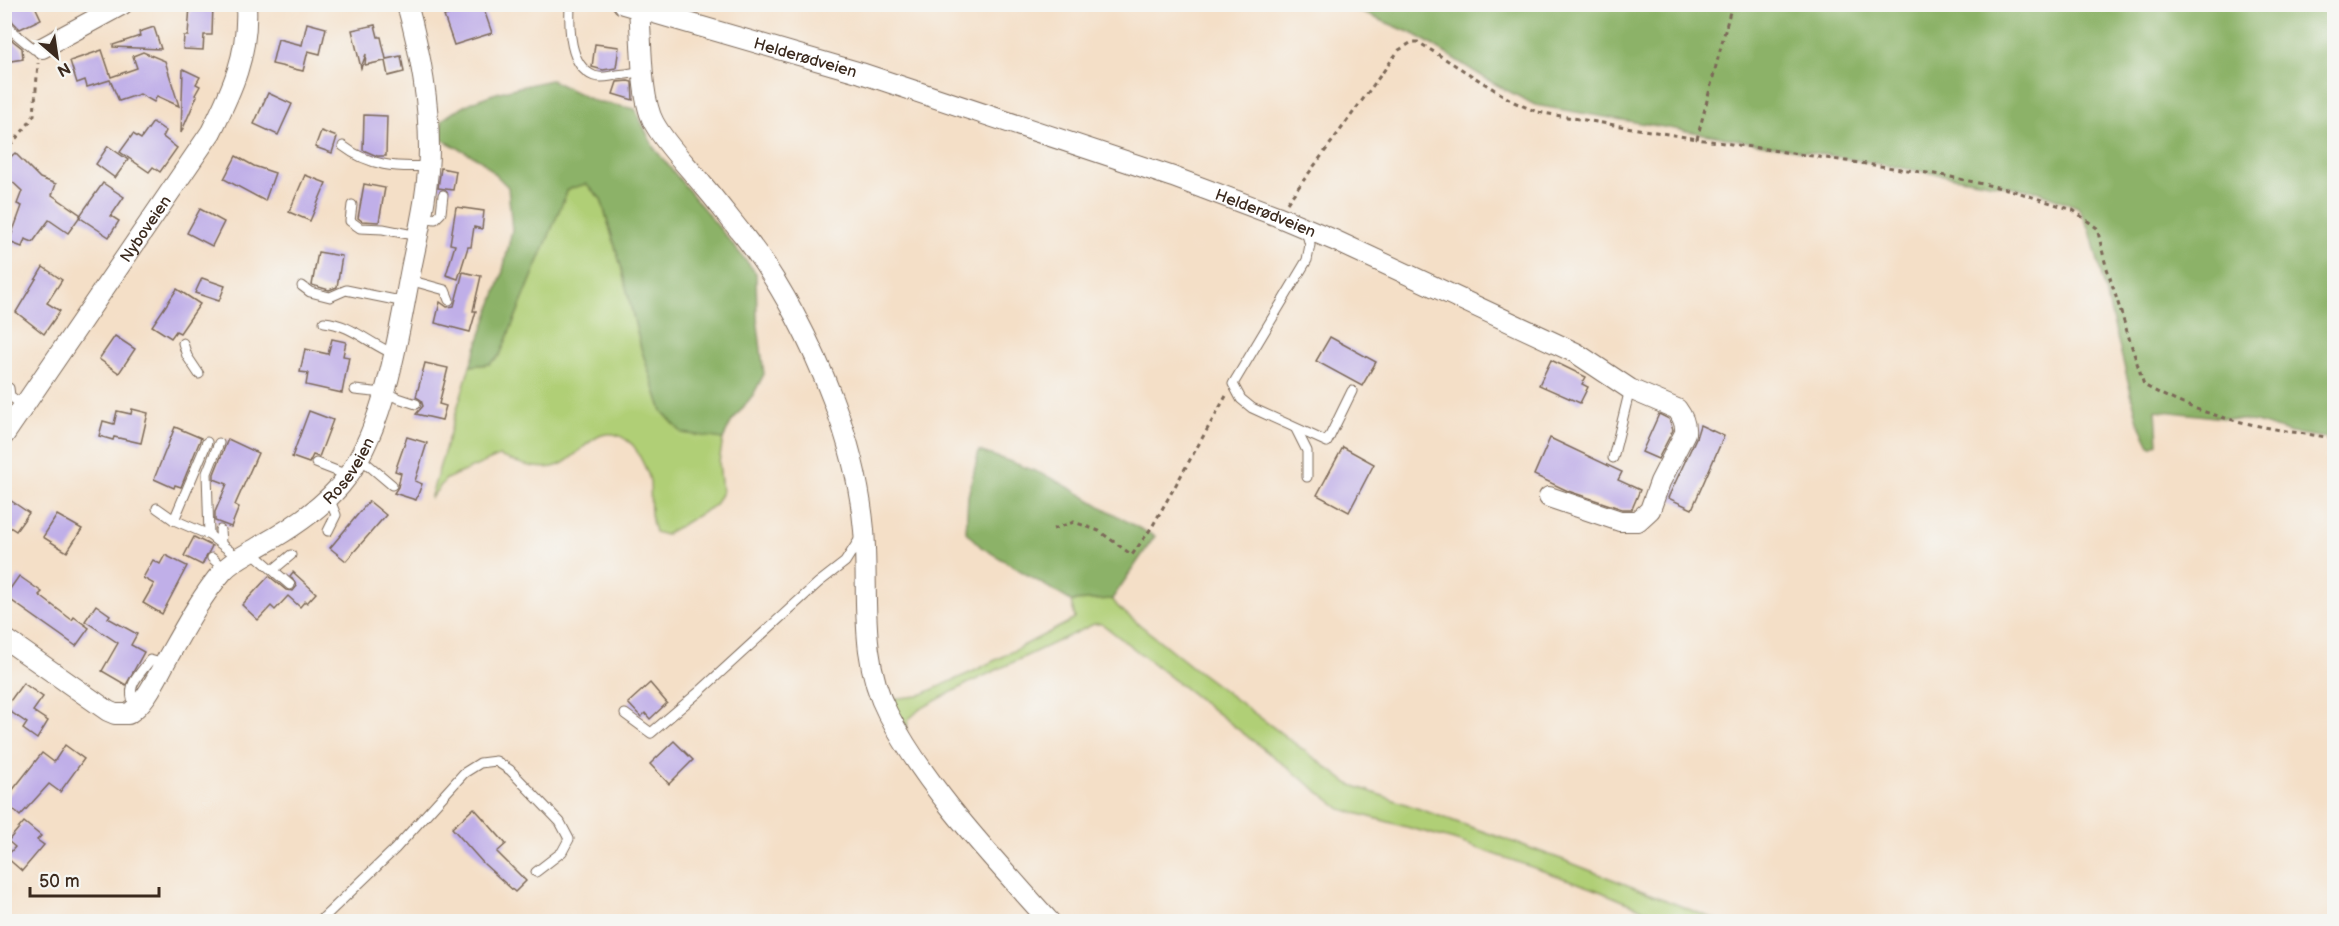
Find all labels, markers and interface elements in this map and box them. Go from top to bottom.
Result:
north arrow [27,27,87,87]
street label: Helderødveien [751,34,859,82]
text: N [54,58,73,80]
street label: Helderødveien [1212,186,1318,242]
street label: Nyboveien [117,192,176,266]
street label: Roseveien [320,435,379,509]
scale bar [30,860,159,898]
text: 50 m [39,871,80,892]

